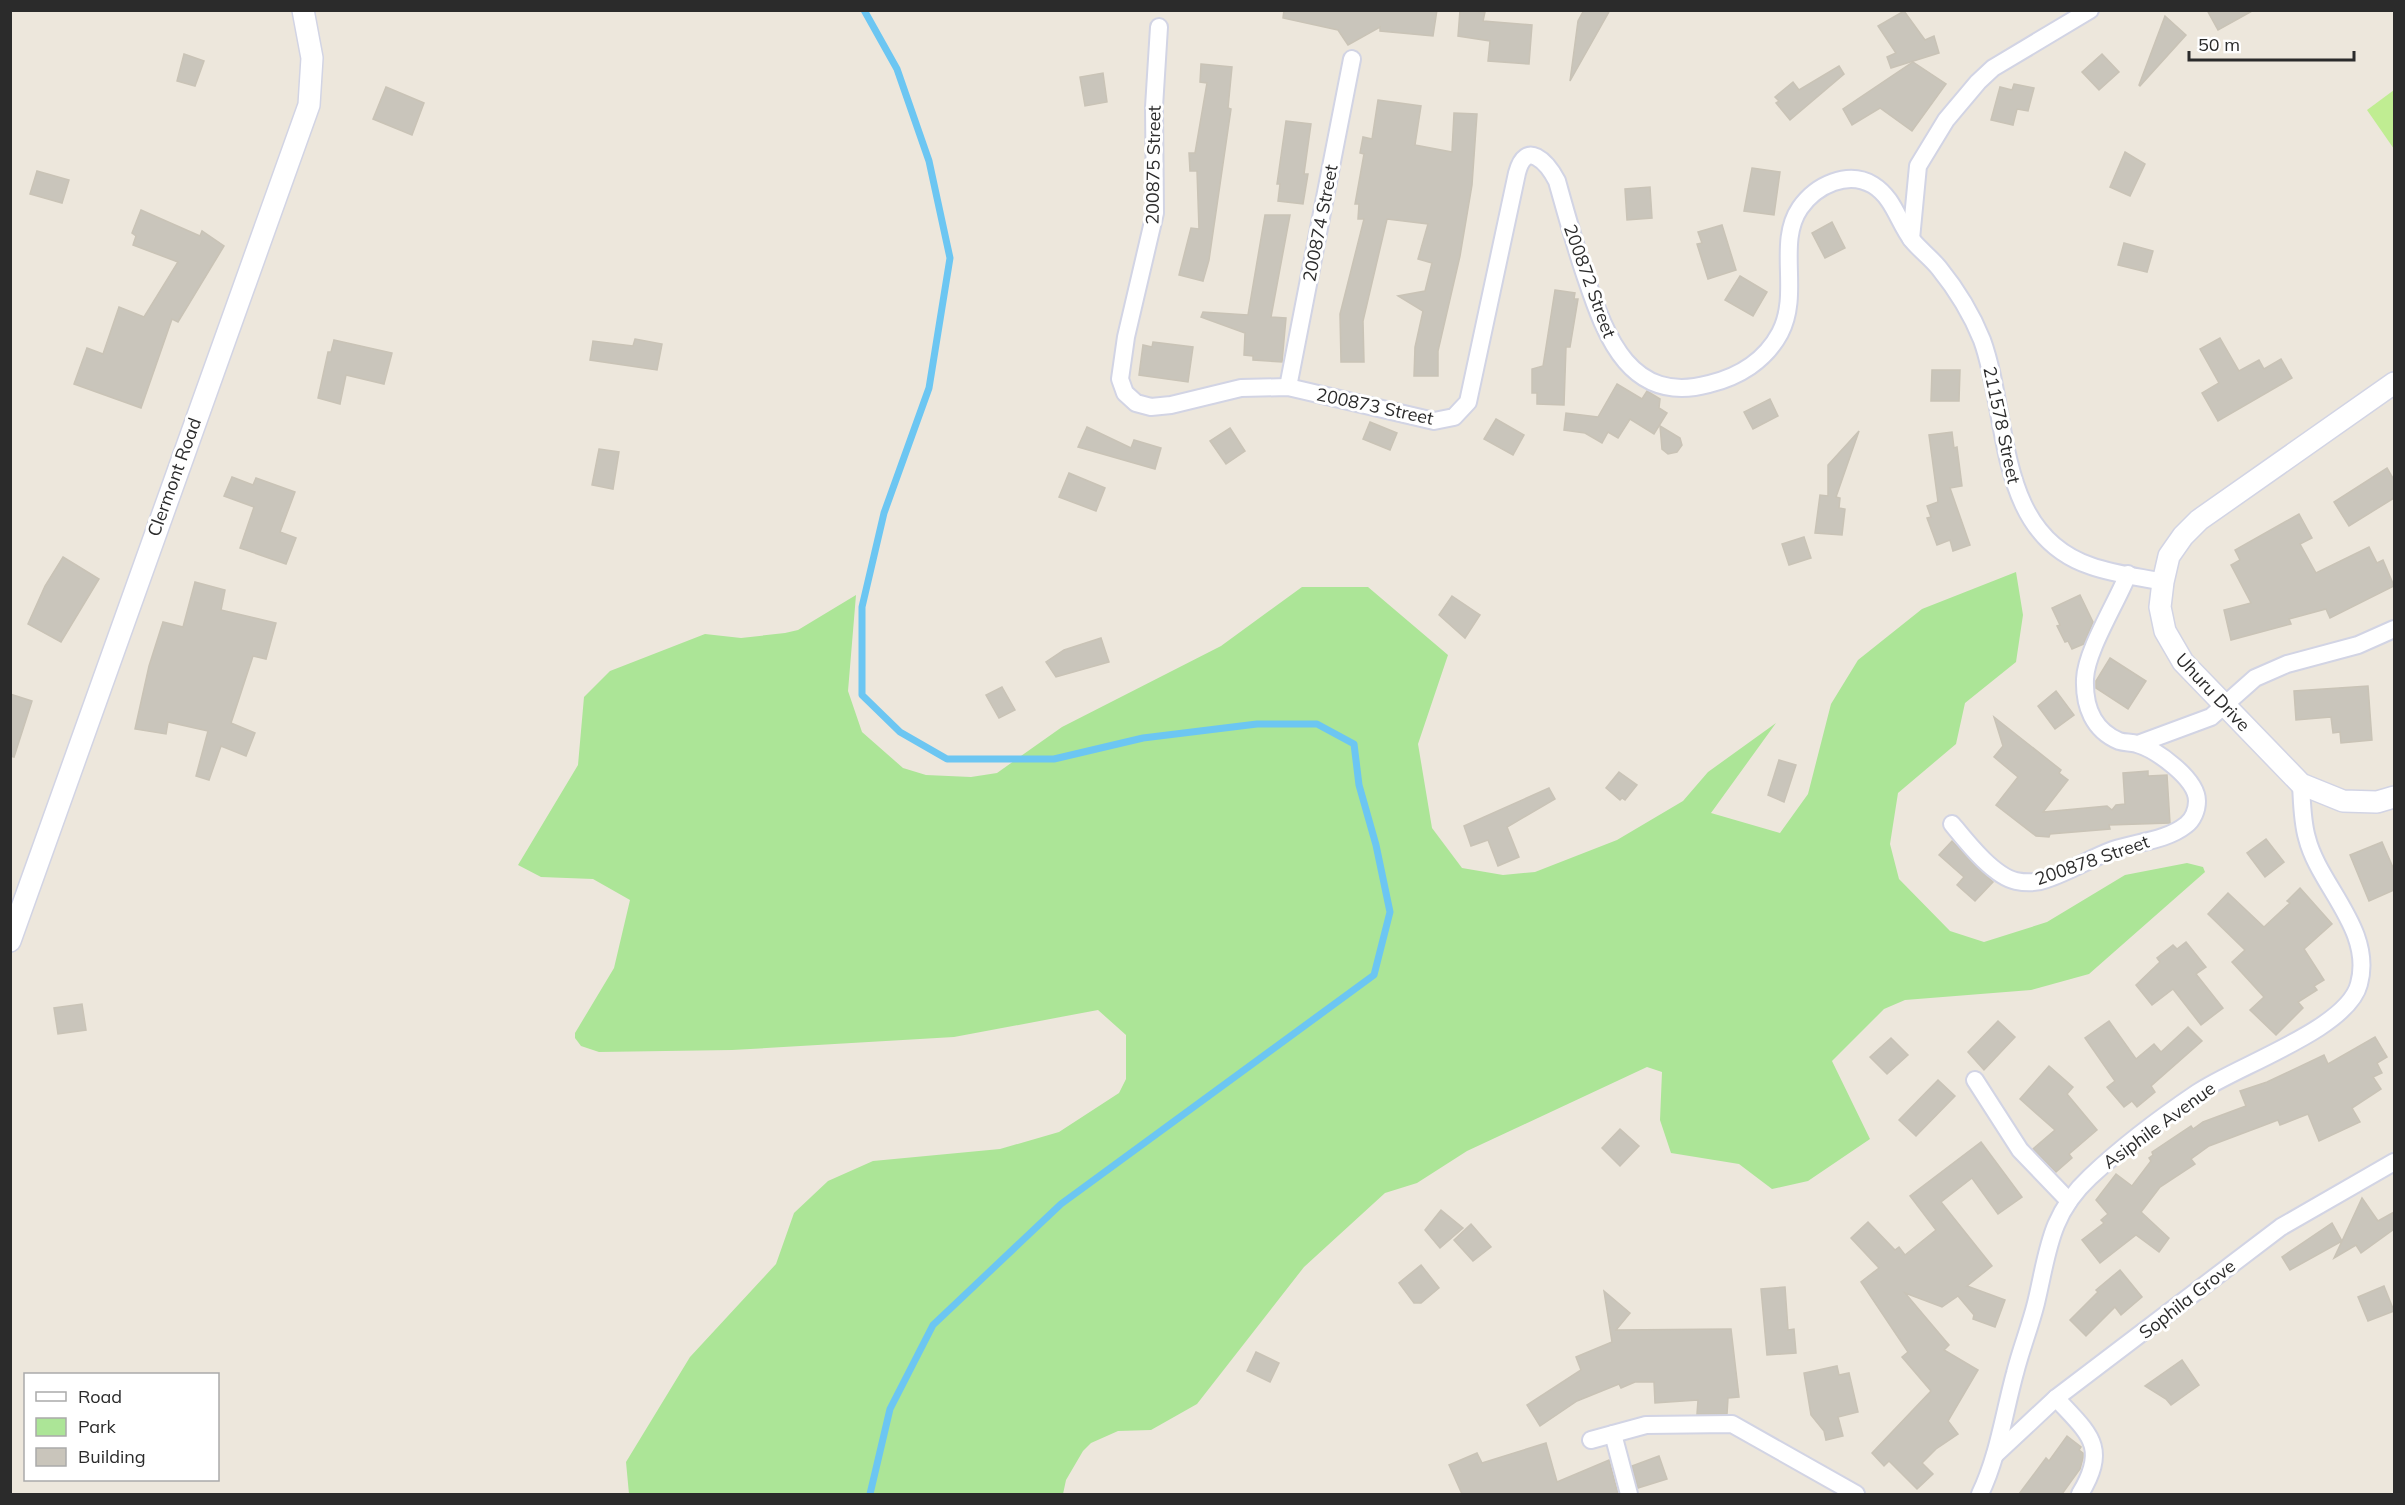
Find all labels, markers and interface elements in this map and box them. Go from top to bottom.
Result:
scale bar [2189,24,2354,62]
text: 50 m [2198,33,2240,56]
street label: 200875 Street [1140,105,1166,225]
street label: 200874 Street [1297,162,1343,284]
street label: 200872 Street [1559,221,1621,341]
street label: 211578 Street [1978,364,2026,486]
street label: 200873 Street [1314,382,1436,430]
street label: Clermont Road [142,414,206,540]
street label: Uhuru Drive [2171,648,2255,736]
street label: 200878 Street [2032,830,2152,890]
street label: Asiphile Avenue [2098,1076,2220,1174]
street label: Sophila Grove [2134,1254,2240,1344]
legend [24,1373,219,1481]
text: Road [78,1385,122,1408]
text: Park [78,1415,117,1438]
text: Building [78,1445,146,1468]

